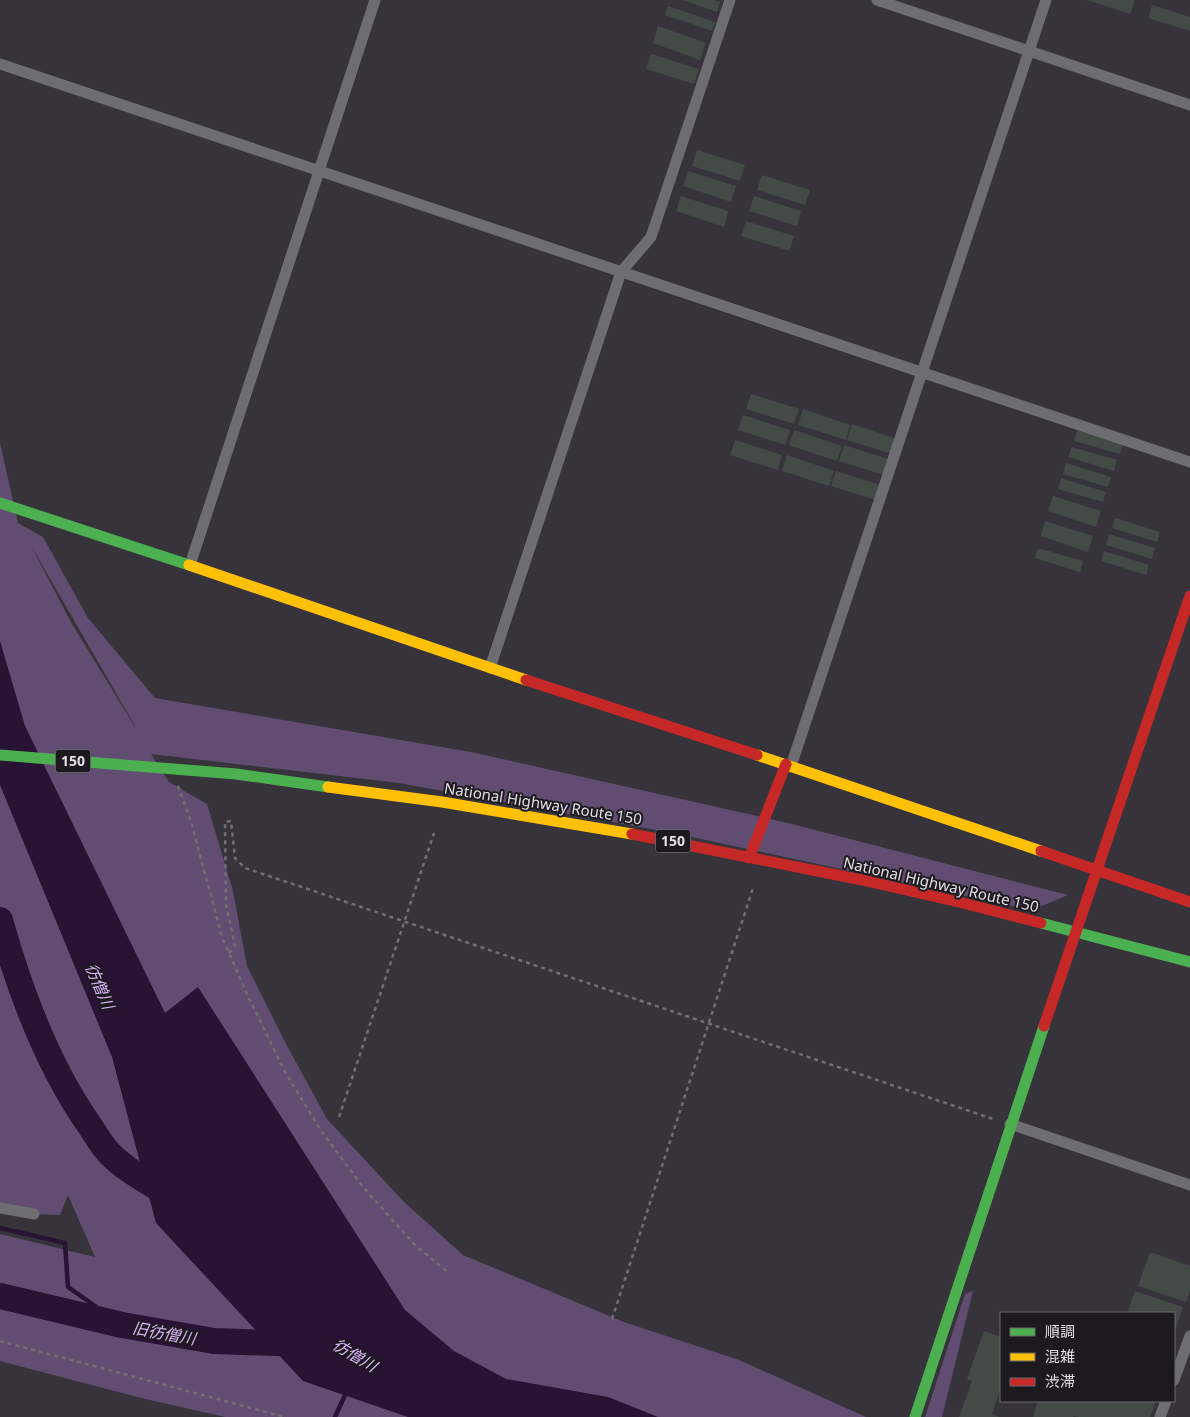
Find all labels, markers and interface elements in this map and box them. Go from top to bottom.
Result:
road number: 150 [56,749,90,772]
street label: National Highway Route 150 [443,777,644,829]
road number: 150 [656,829,690,852]
street label: National Highway Route 150 [842,852,1041,916]
water label: 彷僧川 [80,960,120,1014]
legend [1000,1312,1175,1402]
water label: 旧彷僧川 [131,1317,199,1350]
text: 順調 [1045,1321,1075,1341]
water label: 彷僧川 [329,1333,383,1378]
text: 混雑 [1045,1346,1075,1366]
text: 渋滞 [1045,1371,1075,1391]

